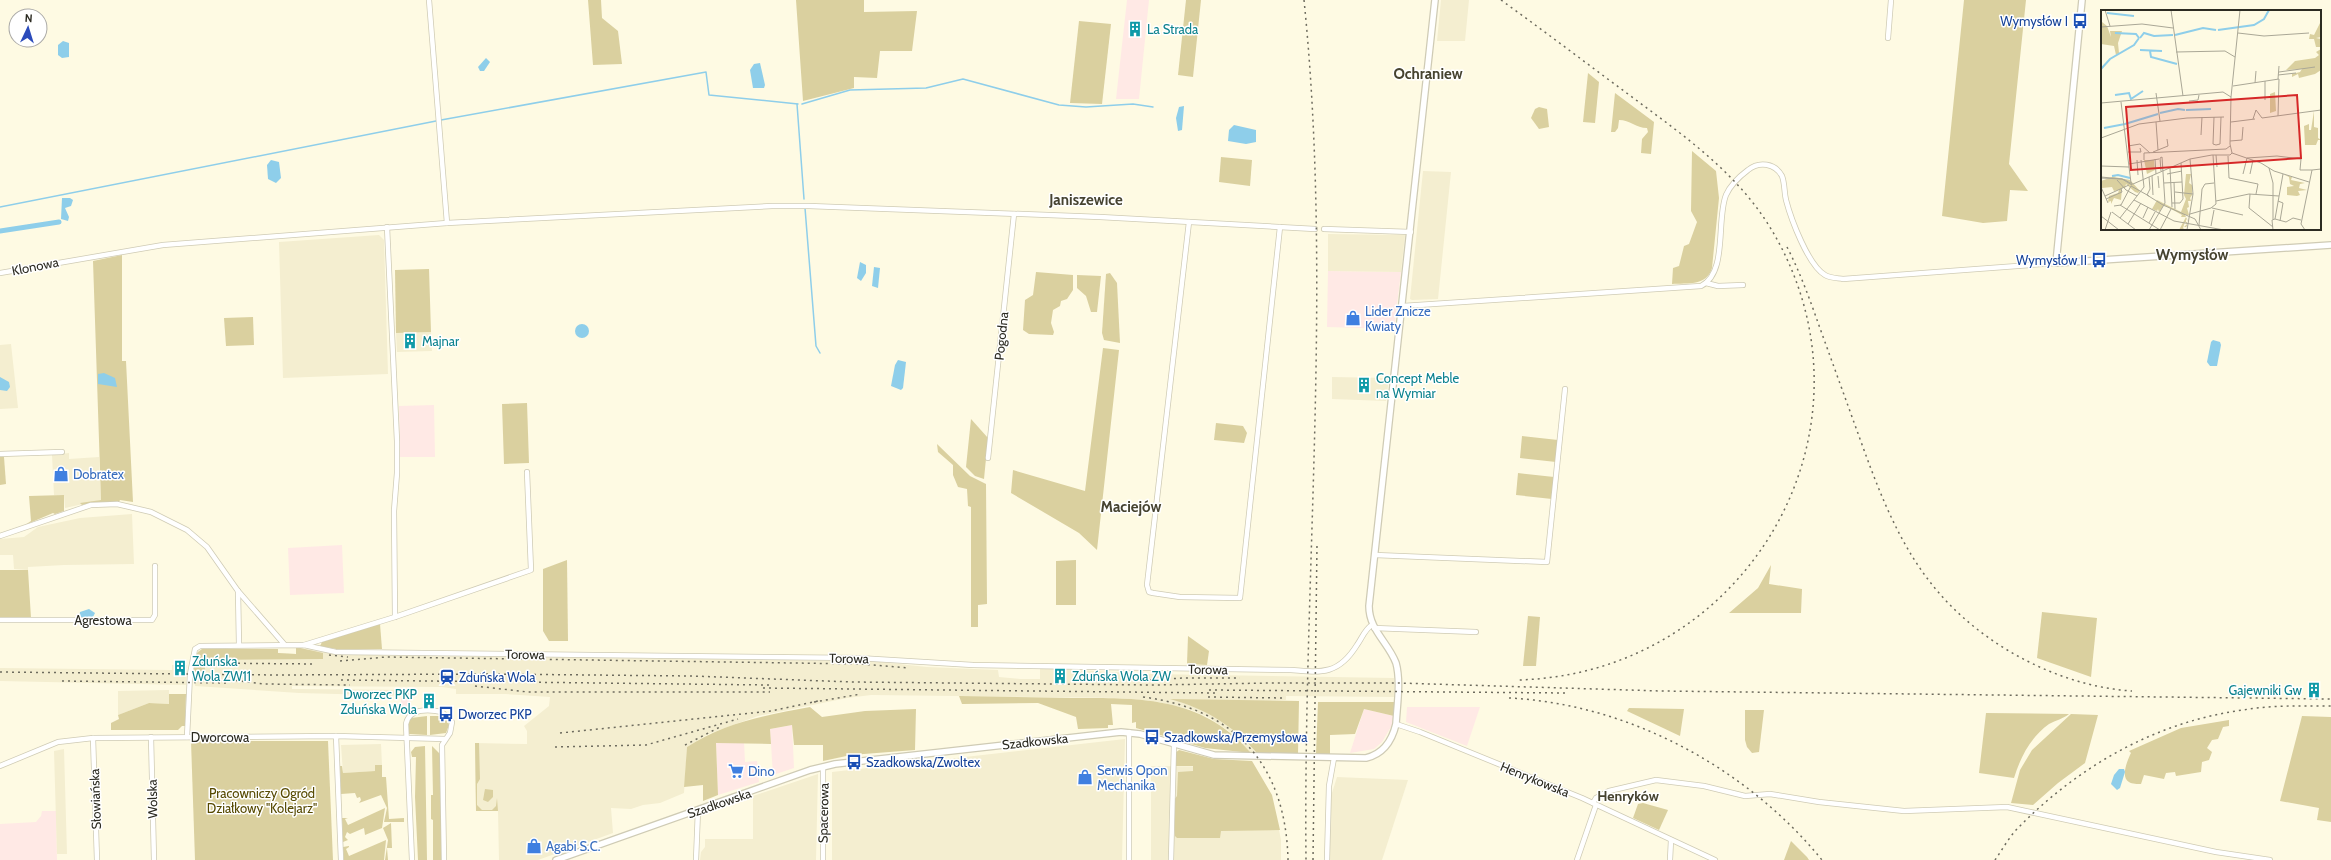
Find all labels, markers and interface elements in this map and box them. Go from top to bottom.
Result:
north arrow [8,8,48,48]
inset map [2101,10,2321,230]
text: N [24,11,33,25]
bus stop icon: Wymysłów I [2071,12,2089,30]
place label: Wymysłów I [2000,13,2068,29]
building icon: La Strada [1126,20,1144,38]
place label: La Strada [1147,21,1199,37]
district label: Ochraniew [1393,65,1463,83]
district label: Janiszewice [1048,191,1123,209]
district label: Wymysłów [2156,246,2228,264]
bus stop icon: Wymysłów II [2090,251,2108,269]
place label: Wymysłów II [2016,252,2087,268]
street label: Klonowa [10,253,61,278]
place label: Lider Znicze Kwiaty [1365,303,1431,334]
shop icon: Lider Znicze Kwiaty [1344,309,1362,327]
street label: Pogodna [990,310,1012,361]
building icon: Majnar [401,332,419,350]
place label: Majnar [422,333,460,350]
place label: Concept Meble na Wymiar [1376,370,1459,401]
building icon: Concept Meble na Wymiar [1355,376,1373,394]
shop icon: Dobratex [52,465,70,483]
place label: Dobratex [73,466,125,482]
district label: Maciejów [1101,498,1162,516]
street label: Agrestowa [74,612,132,628]
street label: Torowa [505,646,546,662]
street label: Torowa [829,650,870,666]
place label: Zduńska Wola ZW11 [192,653,251,684]
building icon: Zduńska Wola ZW11 [171,659,189,677]
street label: Torowa [1188,661,1229,677]
building icon: Zduńska Wola ZW [1051,667,1069,685]
station icon: Zduńska Wola [438,668,456,686]
place label: Zduńska Wola ZW [1072,668,1172,684]
place label: Zduńska Wola [459,669,536,685]
building icon: Gajewniki Gw [2305,681,2323,699]
place label: Gajewniki Gw [2229,682,2303,699]
place label: Dworzec PKP Zduńska Wola [340,686,418,717]
building icon: Dworzec PKP Zduńska Wola [420,692,438,710]
bus stop icon: Dworzec PKP [437,705,455,723]
place label: Dworzec PKP [458,706,532,722]
bus stop icon: Szadkowska/Przemysłowa [1143,728,1161,746]
street label: Dworcowa [191,729,250,745]
street label: Szadkowska [1001,729,1070,752]
place label: Szadkowska/Przemysłowa [1164,729,1308,745]
bus stop icon: Szadkowska/Zwoltex [845,753,863,771]
place label: Szadkowska/Zwoltex [866,754,981,770]
street label: Henrykowska [1498,758,1573,800]
supermarket icon: Dino [727,762,745,780]
place label: Serwis Opon Mechanika [1097,762,1167,793]
place label: Dino [748,763,775,779]
street label: Słowiańska [86,768,104,830]
shop icon: Serwis Opon Mechanika [1076,768,1094,786]
street label: Wolska [144,778,160,819]
street label: Spacerowa [814,782,832,843]
street label: Szadkowska [685,784,754,821]
park label: Pracowniczy Ogród Działkowy "Kolejarz" [207,785,317,817]
district label: Henryków [1597,787,1660,805]
shop icon: Agabi S.C. [525,837,543,855]
place label: Agabi S.C. [546,838,601,854]

